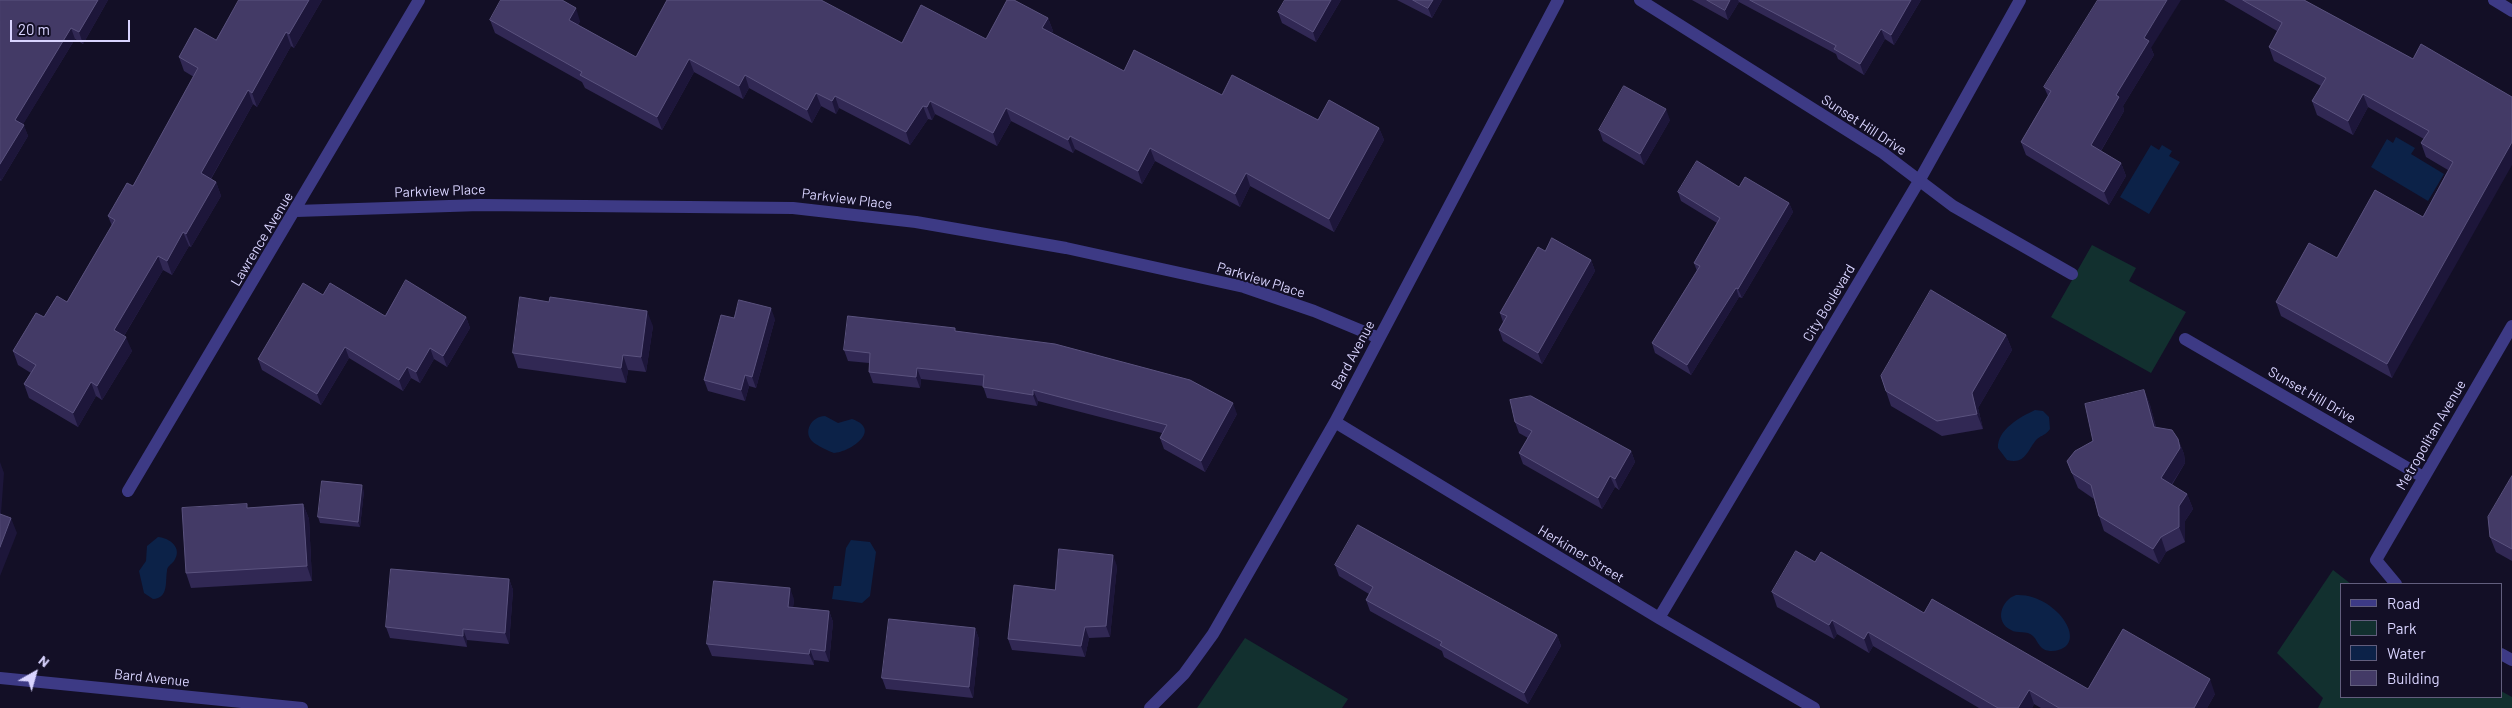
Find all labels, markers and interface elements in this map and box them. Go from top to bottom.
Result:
scale bar [12,10,132,42]
text: 20 m [18,20,50,38]
street label: Sunset Hill Drive [1818,91,1910,159]
street label: Parkview Place [394,181,486,201]
street label: Parkview Place [801,185,893,213]
street label: Lawrence Avenue [227,189,297,289]
street label: Parkview Place [1215,259,1307,301]
street label: City Boulevard [1799,261,1859,345]
street label: Bard Avenue [1328,318,1378,392]
street label: Sunset Hill Drive [2265,363,2359,427]
street label: Metropolitan Avenue [2393,377,2469,493]
street label: Herkimer Street [1535,522,1627,586]
legend [2340,583,2502,698]
text: Road [2387,594,2420,612]
text: Park [2387,619,2416,637]
text: Water [2387,644,2426,662]
north arrow [10,648,60,698]
text: N [36,651,53,670]
street label: Bard Avenue [113,666,191,690]
text: Building [2387,669,2440,687]

